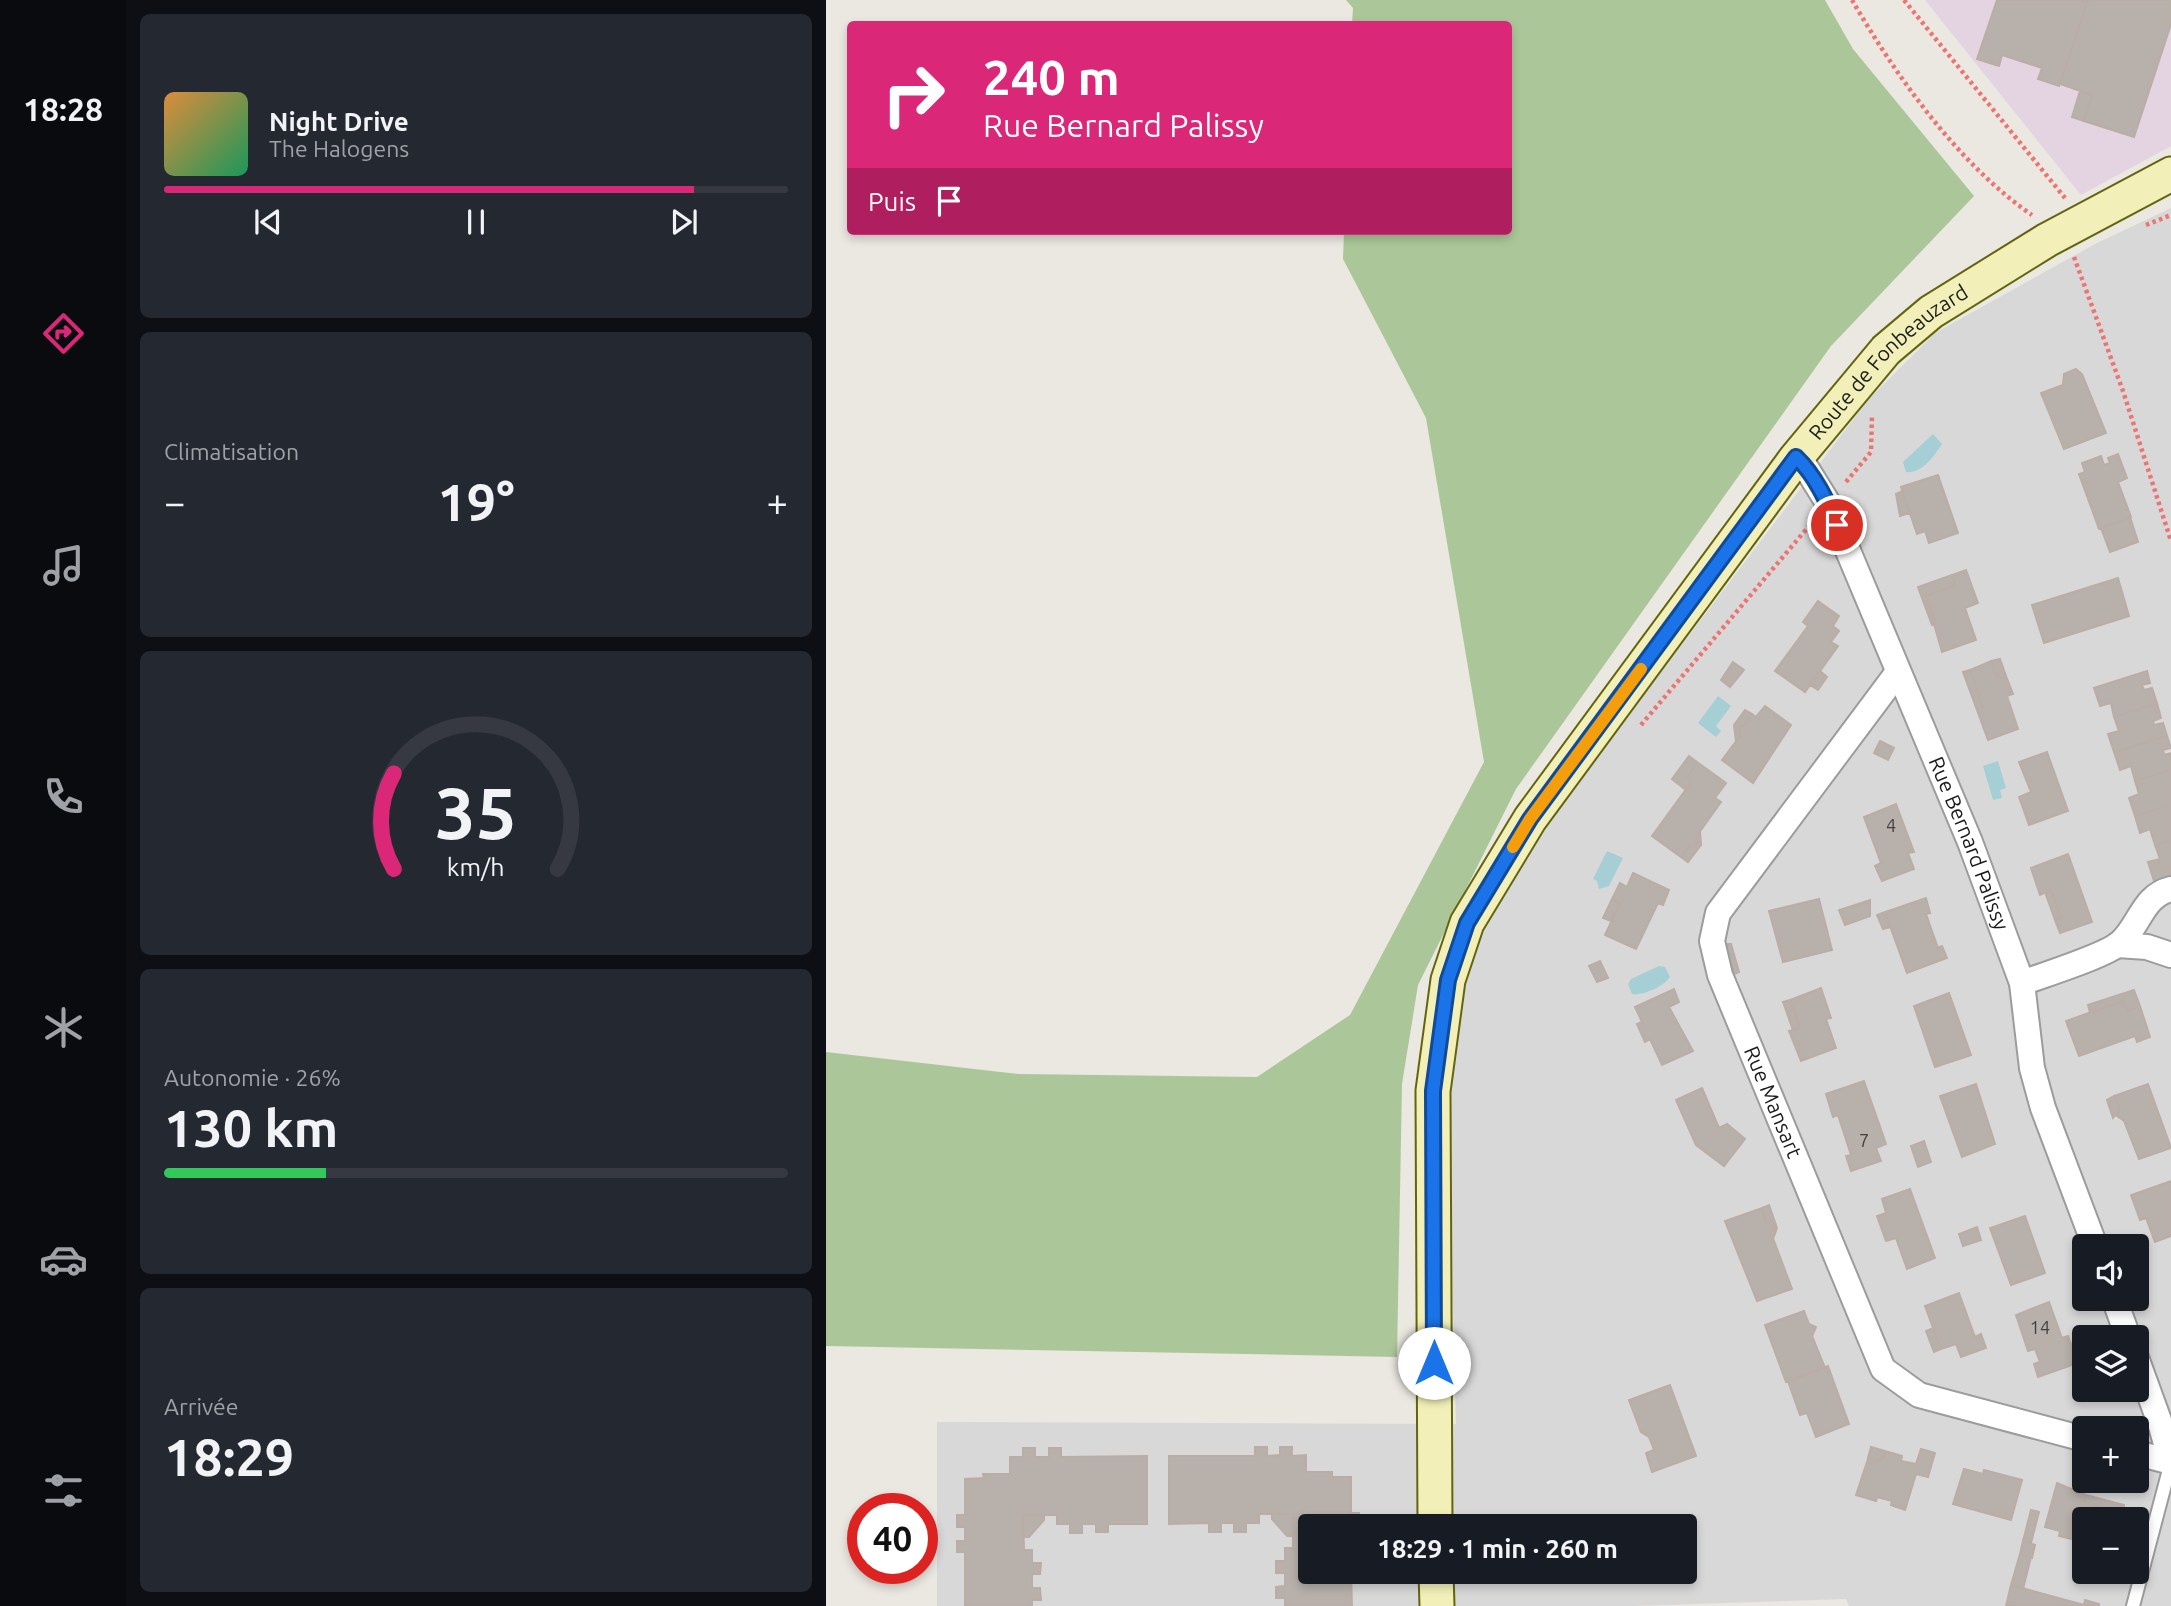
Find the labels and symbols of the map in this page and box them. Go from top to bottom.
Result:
street label: Route de Fonbeauzard [1803,279,1972,444]
pin [1807,495,1867,555]
street label: Rue Bernard Palissy [1925,753,2014,933]
house number: 4 [1886,815,1896,835]
street label: Rue Mansart [1740,1042,1807,1161]
house number: 7 [1859,1130,1869,1150]
house number: 14 [2030,1317,2050,1337]
position arrow [1397,1326,1471,1400]
speed limit sign: 40 [847,1493,938,1584]

